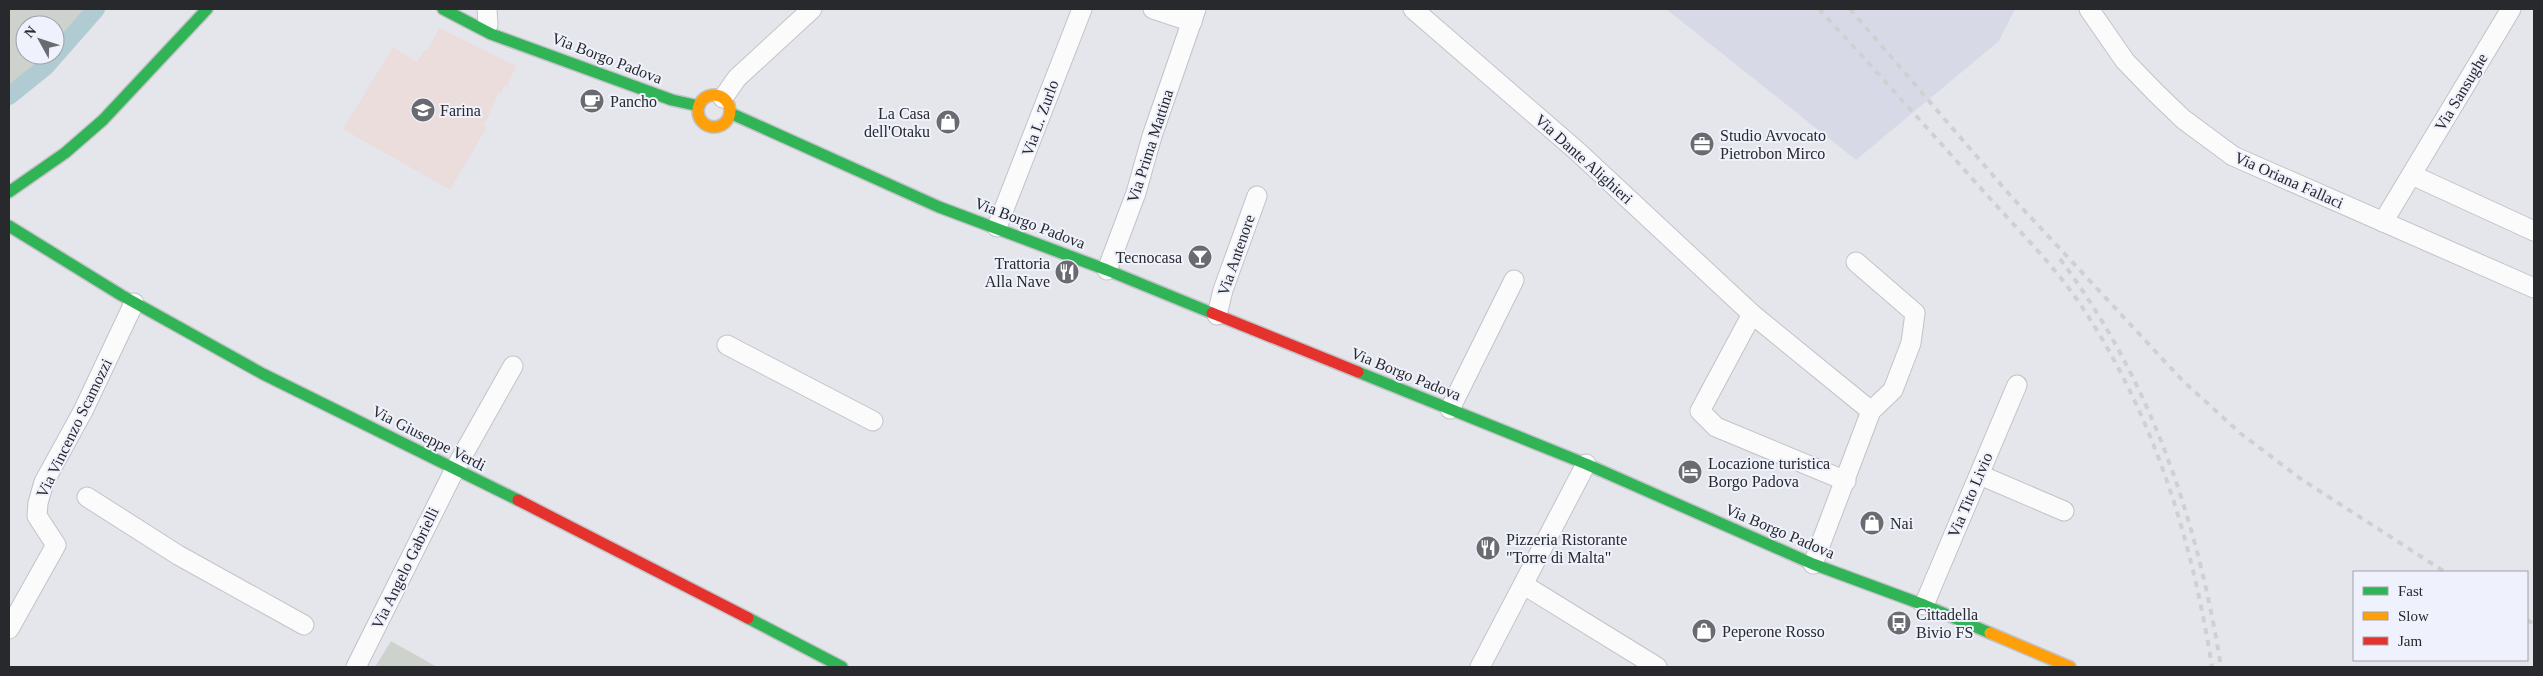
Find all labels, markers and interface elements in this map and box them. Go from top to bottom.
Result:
north arrow [15,15,65,65]
text: N [21,23,39,41]
street label: Via Borgo Padova [549,29,665,88]
street label: Via Sansughe [2431,50,2492,134]
street label: Via L. Zurlo [1018,78,1062,158]
street label: Via Prima Mattina [1124,87,1176,205]
cafe icon: Pancho [579,88,605,114]
place label: Pancho [610,93,657,110]
school or university icon: Farina [410,97,436,123]
place label: Farina [440,102,481,119]
place label: La Casa dell'Otaku [864,105,930,140]
shop icon: La Casa dell'Otaku [935,109,961,135]
street label: Via Dante Alighieri [1531,111,1637,208]
place label: Studio Avvocato Pietrobon Mirco [1720,127,1826,162]
office icon: Studio Avvocato Pietrobon Mirco [1689,131,1715,157]
street label: Via Oriana Fallaci [2232,148,2346,212]
street label: Via Borgo Padova [972,194,1088,253]
street label: Via Antenore [1214,212,1258,298]
bar icon: Tecnocasa [1187,244,1213,270]
place label: Tecnocasa [1116,249,1182,266]
place label: Trattoria Alla Nave [985,255,1050,290]
restaurant icon: Trattoria Alla Nave [1054,259,1080,285]
street label: Via Borgo Padova [1348,344,1463,405]
street label: Via Vincenzo Scamozzi [33,355,115,500]
street label: Via Giuseppe Verdi [369,402,489,475]
street label: Via Tito Livio [1944,450,1996,540]
place label: Locazione turistica Borgo Padova [1708,455,1830,491]
hotel icon: Locazione turistica Borgo Padova [1677,459,1703,485]
street label: Via Borgo Padova [1722,500,1837,563]
street label: Via Angelo Gabrielli [368,504,443,632]
shop icon: Nai [1859,510,1885,536]
place label: Nai [1890,515,1914,532]
place label: Pizzeria Ristorante "Torre di Malta" [1506,531,1627,566]
restaurant icon: Pizzeria Ristorante "Torre di Malta" [1475,535,1501,561]
legend [2353,571,2528,661]
text: Fast [2398,583,2424,599]
place label: Cittadella Bivio FS [1916,606,1978,641]
text: Slow [2398,608,2429,624]
bus stop icon: Cittadella Bivio FS [1886,610,1912,636]
shop icon: Peperone Rosso [1691,618,1717,644]
place label: Peperone Rosso [1722,623,1825,641]
text: Jam [2398,633,2422,649]

